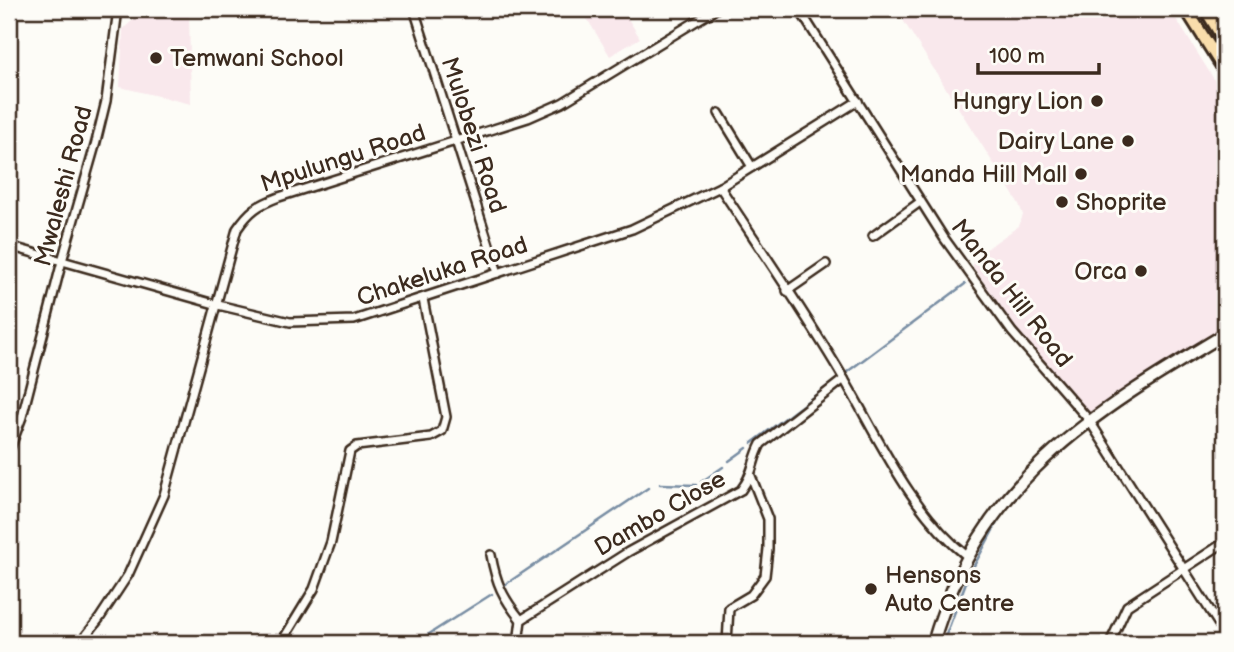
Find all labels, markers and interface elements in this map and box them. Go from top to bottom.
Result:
scale bar [978,32,1099,76]
place label: Temwani School [170,44,344,73]
text: 100 m [989,44,1045,69]
marker: Temwani School [148,50,164,66]
street label: Mulobezi Road [435,54,512,217]
place label: Hungry Lion [952,87,1083,116]
marker: Hungry Lion [1089,93,1105,109]
street label: Mwaleshi Road [28,103,99,270]
street label: Mpulungu Road [257,118,429,199]
place label: Dairy Lane [998,127,1114,156]
marker: Dairy Lane [1120,133,1136,149]
place label: Manda Hill Mall [900,160,1067,189]
marker: Manda Hill Mall [1073,166,1089,182]
place label: Shoprite [1076,188,1167,217]
marker: Shoprite [1054,194,1070,210]
street label: Manda Hill Road [945,213,1078,373]
street label: Chakeluka Road [353,230,531,313]
place label: Orca [1074,257,1127,286]
marker: Orca [1133,263,1149,279]
street label: Dambo Close [590,464,731,563]
place label: Hensons Auto Centre [885,561,1014,618]
marker: Hensons Auto Centre [863,581,879,597]

